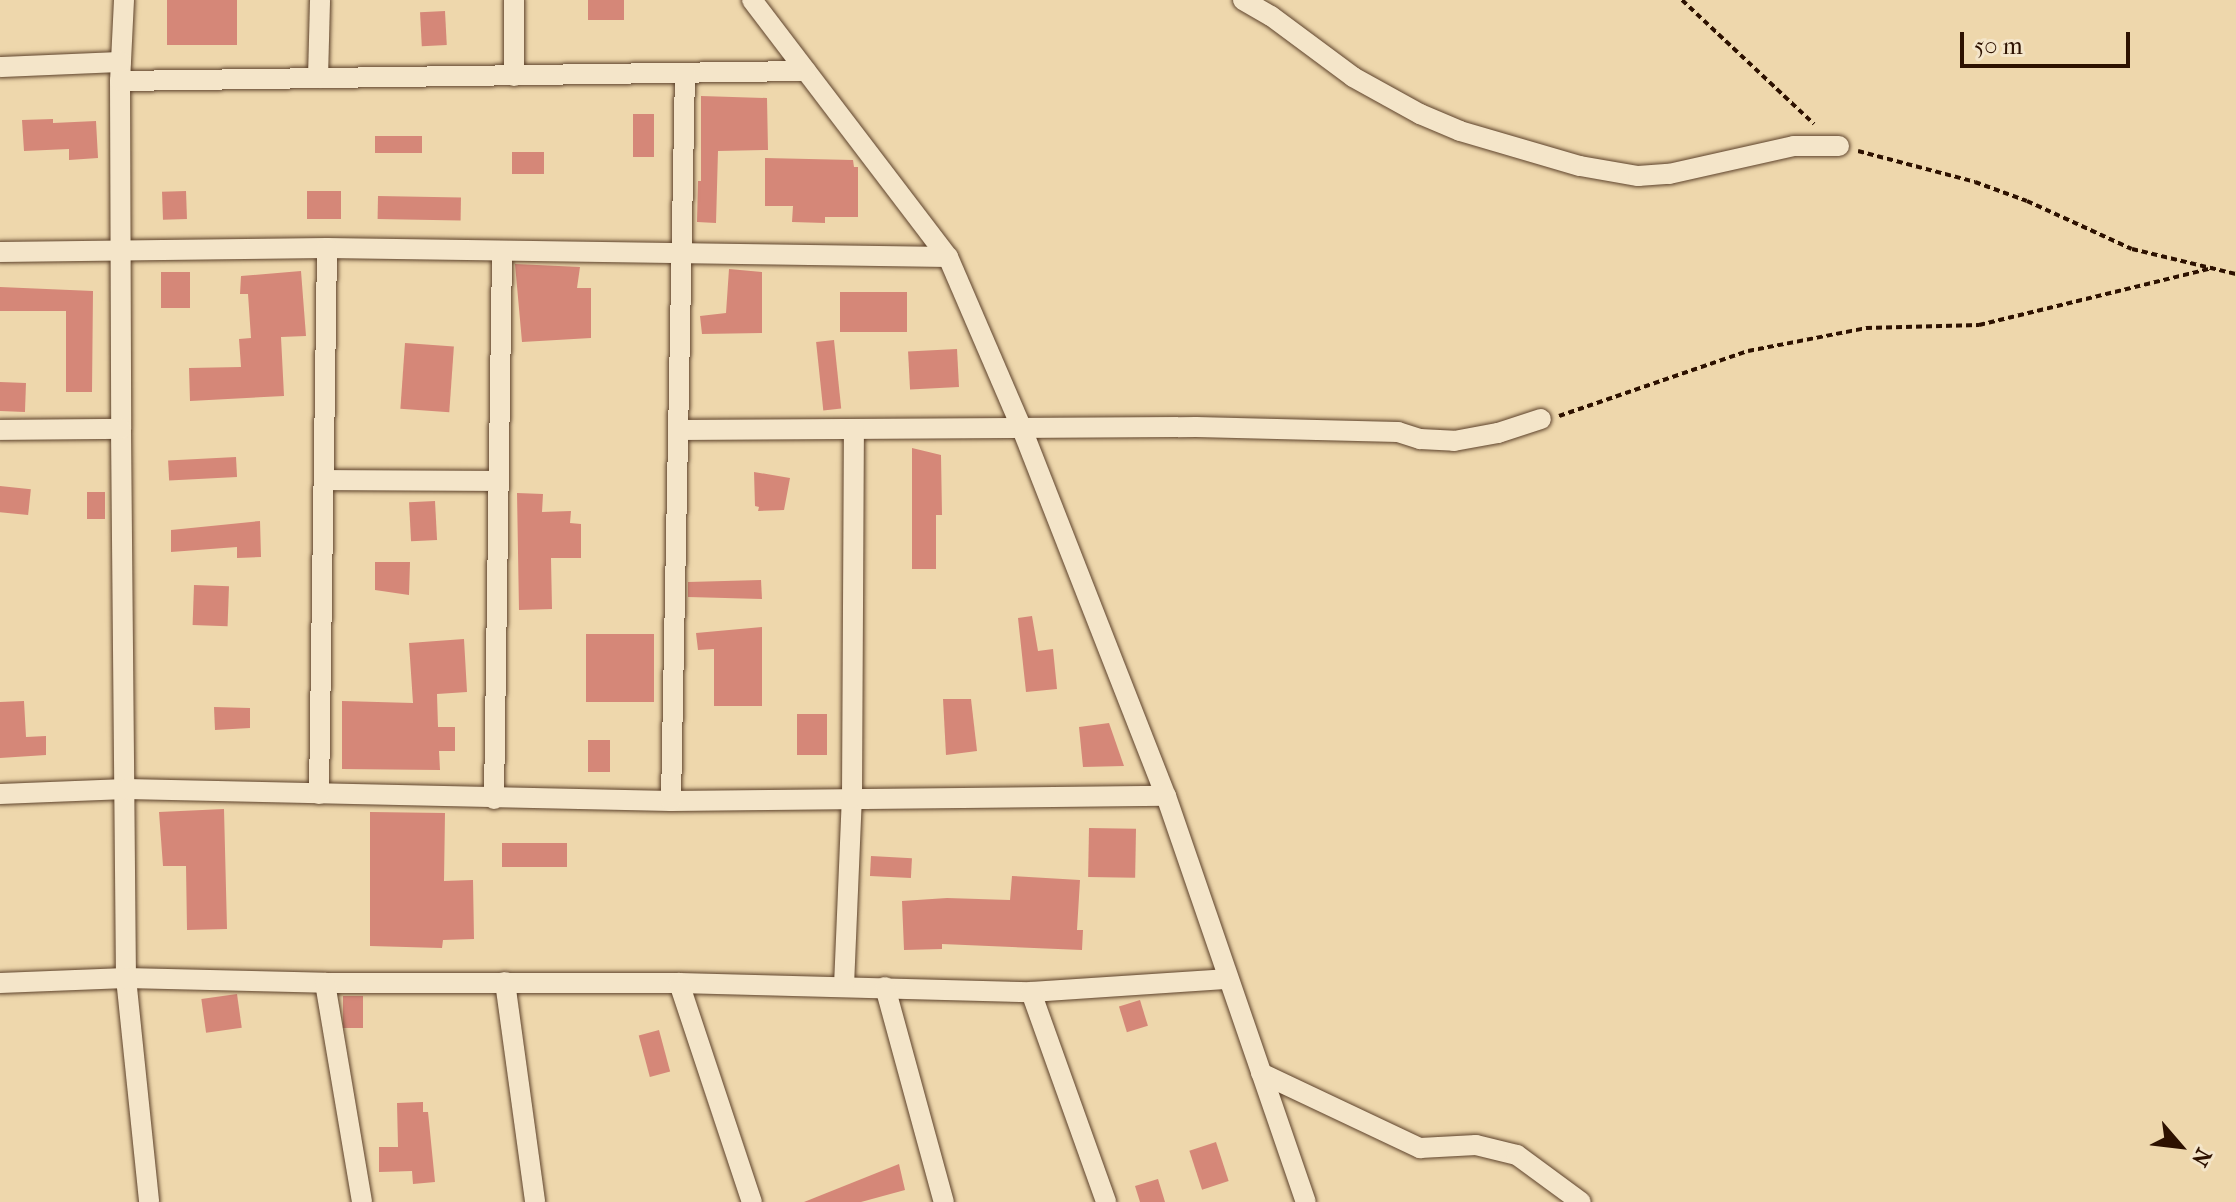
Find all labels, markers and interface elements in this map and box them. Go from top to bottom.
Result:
scale bar [1964,16,2134,66]
text: 50 m [1974,32,2023,60]
north arrow [2140,1106,2220,1186]
text: N [2186,1144,2217,1171]

